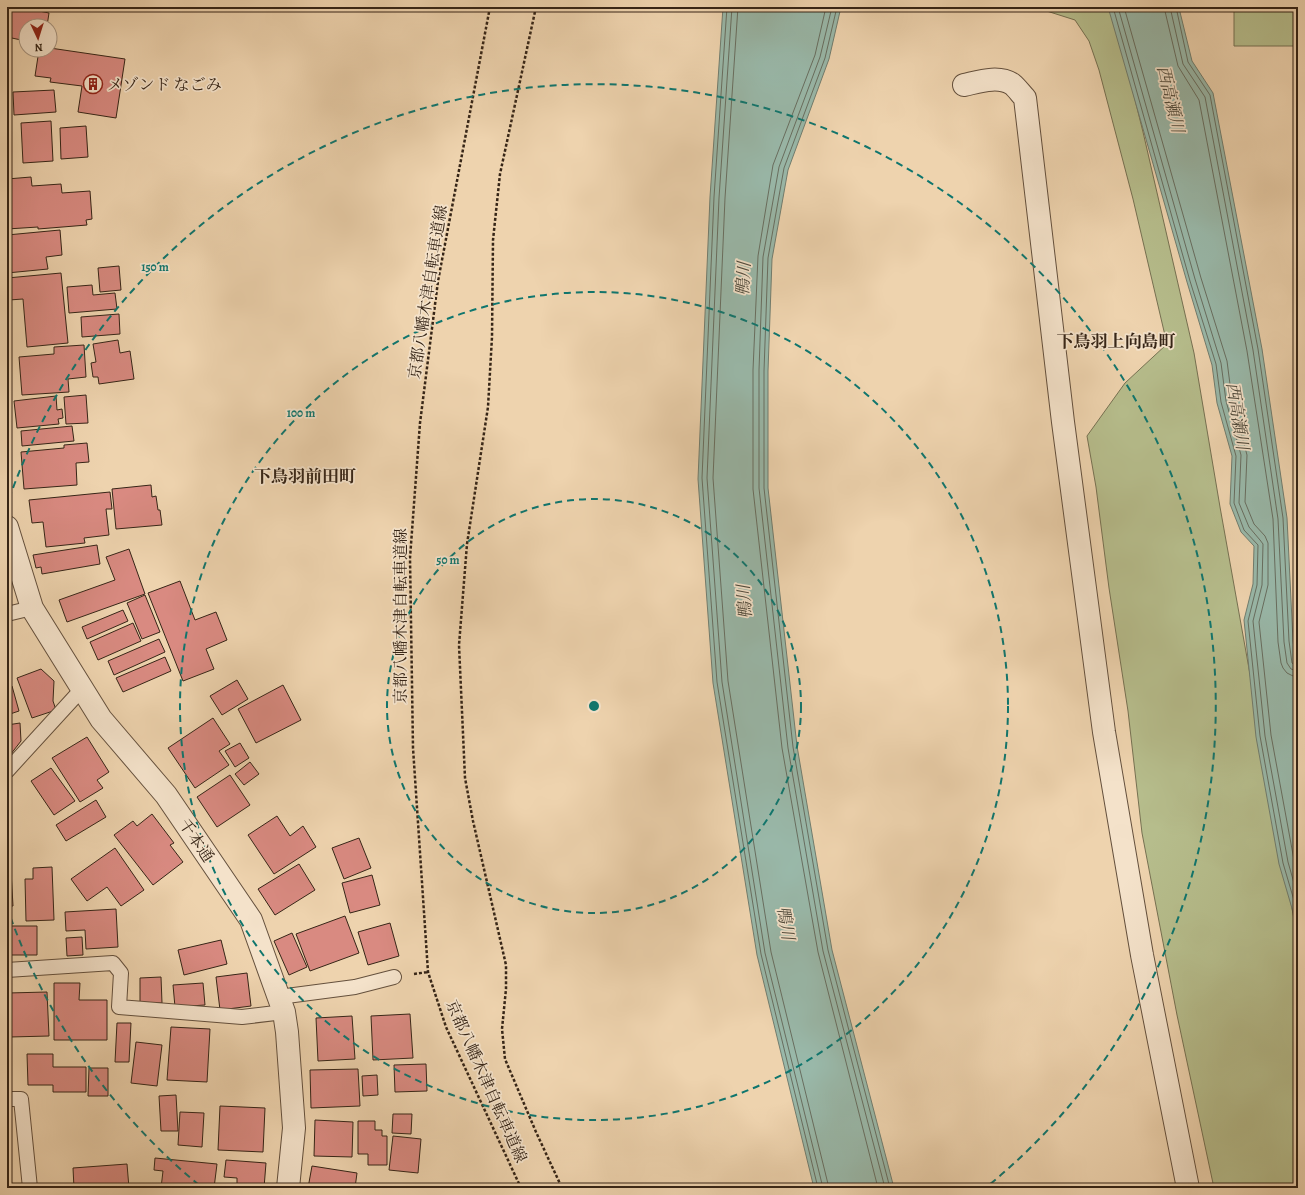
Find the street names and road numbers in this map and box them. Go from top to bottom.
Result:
street label: 京都八幡木津自転車道線 [403,204,453,381]
street label: 京都八幡木津自転車道線 [390,528,412,704]
street label: 千本通 [174,815,219,867]
street label: 京都八幡木津自転車道線 [440,997,532,1166]

